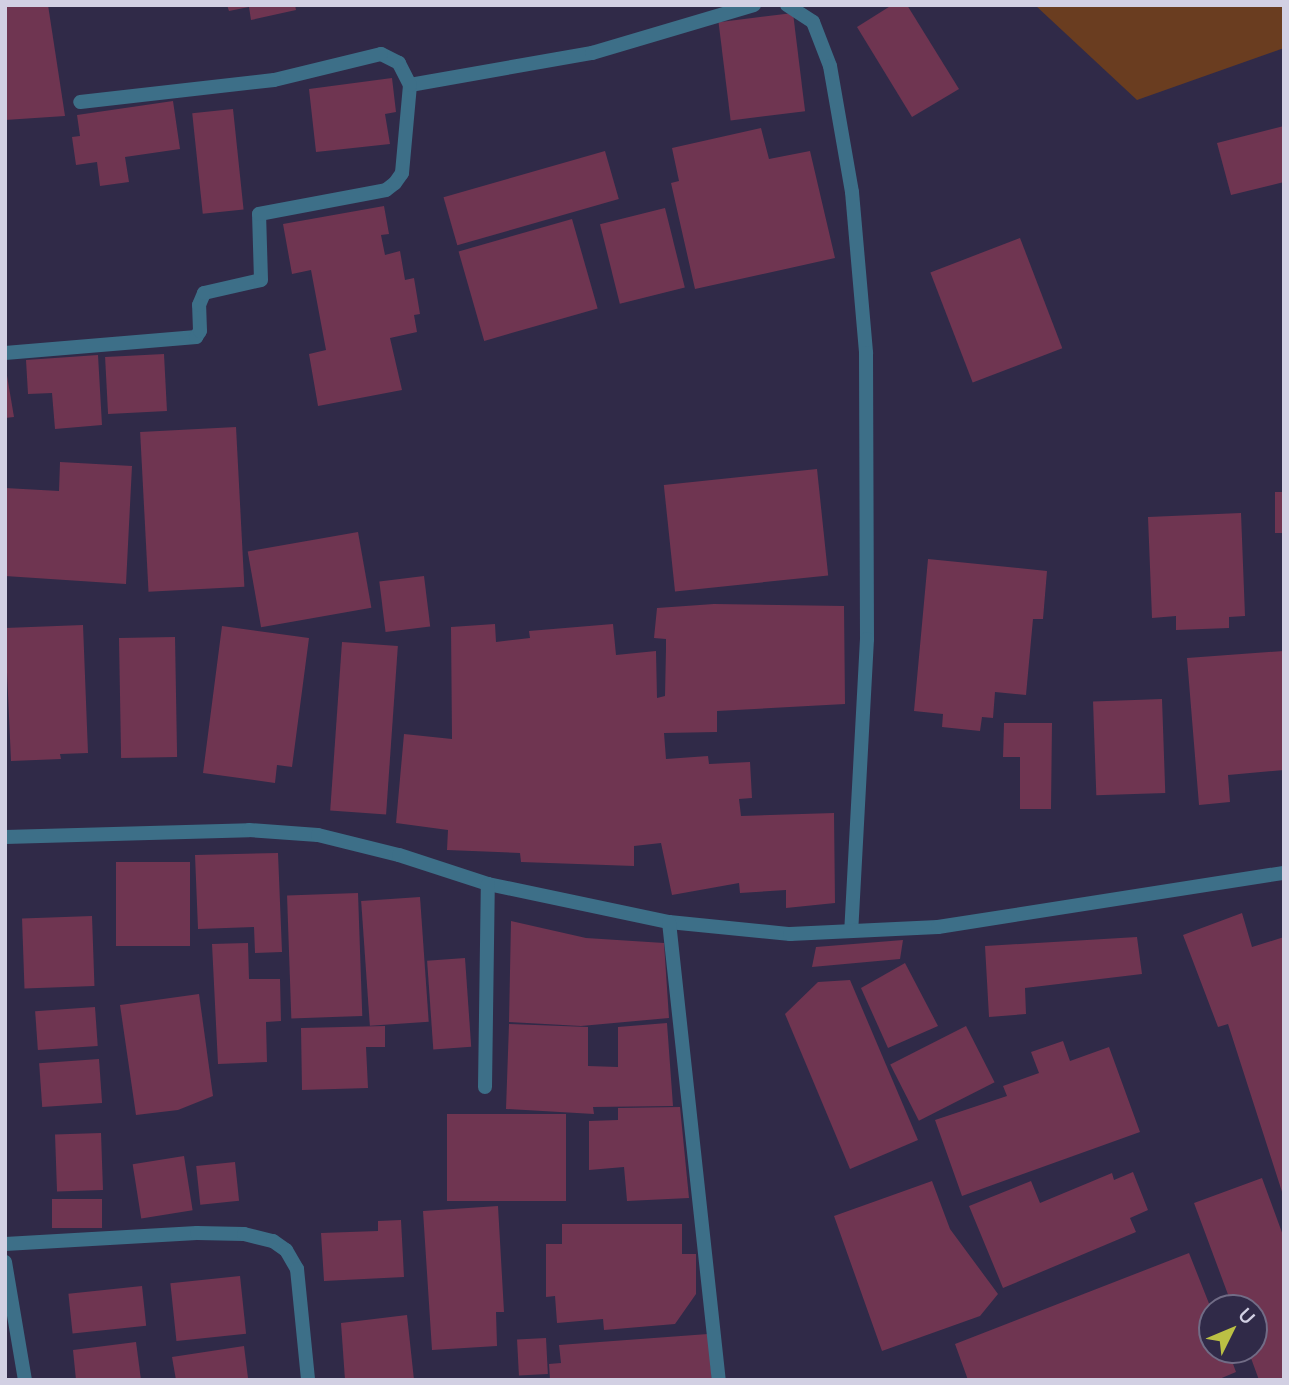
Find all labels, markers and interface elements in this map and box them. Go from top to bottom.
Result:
north arrow [1198,1294,1268,1364]
text: U [1233,1302,1261,1330]

